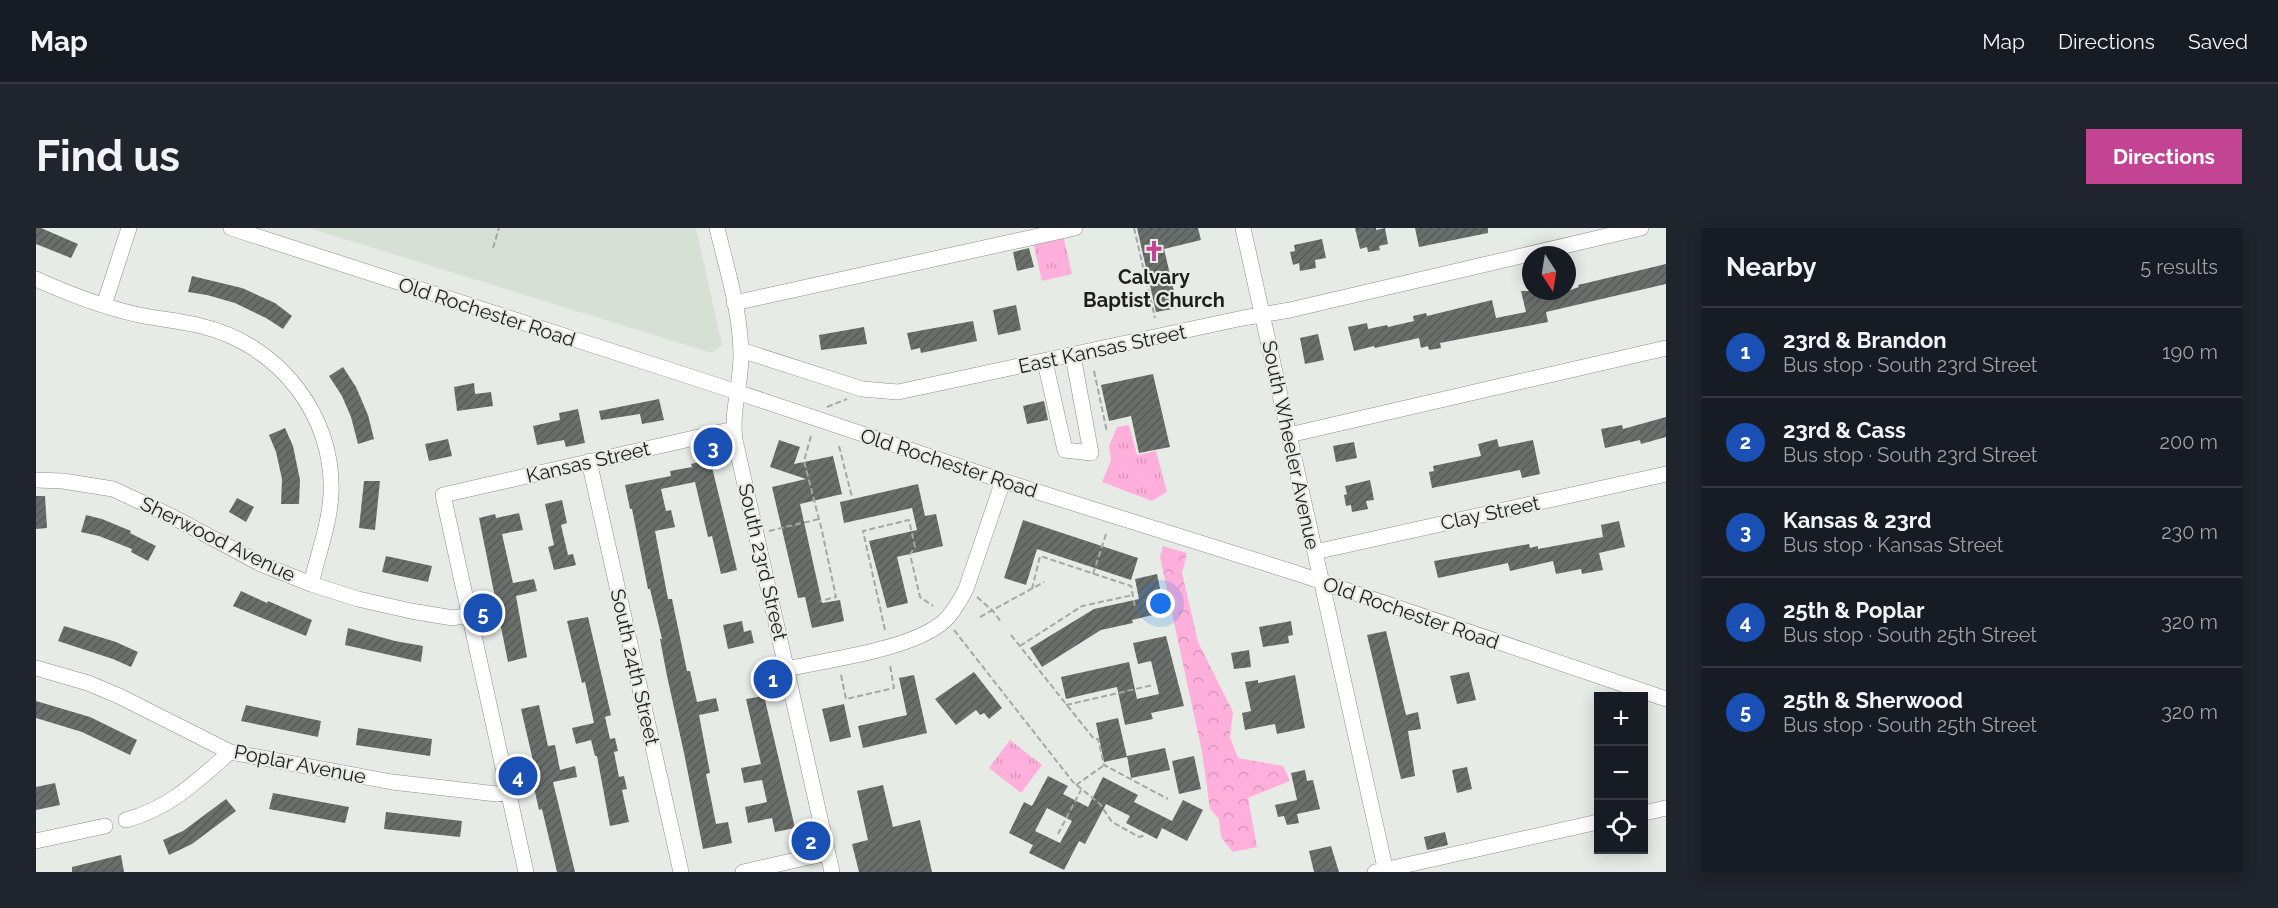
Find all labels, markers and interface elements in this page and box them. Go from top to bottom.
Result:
text: Map [30,25,88,58]
text: Map [1982,29,2025,54]
text: Directions [2058,29,2155,54]
text: Saved [2188,29,2248,54]
button: Directions [2086,129,2242,184]
text: Find us [36,132,180,181]
church icon: Calvary Baptist Church [1142,239,1166,263]
north arrow [1522,246,1576,300]
text: Nearby [1726,252,1816,282]
text: 5 results [2140,255,2218,279]
place label: Calvary Baptist Church [1083,265,1225,312]
street label: Old Rochester Road [396,272,578,352]
street label: East Kansas Street [1016,319,1188,378]
text: 23rd & Brandon [1783,327,1947,353]
street label: South Wheeler Avenue [1257,338,1325,552]
text: 1 [1741,340,1750,364]
text: 190 m [2162,340,2218,364]
text: Bus stop · South 23rd Street [1783,353,2038,377]
text: 23rd & Cass [1783,417,1906,443]
street label: Old Rochester Road [858,423,1040,503]
pin: 3 [694,424,732,470]
text: 2 [1740,430,1751,454]
text: 200 m [2160,430,2218,454]
street label: Kansas Street [524,436,652,488]
text: Bus stop · South 23rd Street [1783,443,2038,467]
street label: South 23rd Street [733,481,793,643]
street label: Sherwood Avenue [137,491,300,587]
street label: Clay Street [1438,491,1542,535]
text: Kansas & 23rd [1783,507,1931,533]
text: 3 [1740,520,1751,544]
text: 230 m [2161,520,2218,544]
text: Bus stop · Kansas Street [1783,533,2004,557]
street label: Old Rochester Road [1320,572,1502,654]
street label: South 24th Street [605,587,665,748]
your location [1146,589,1175,618]
pin: 5 [464,590,502,636]
text: 25th & Poplar [1783,597,1924,623]
text: 4 [1740,610,1751,634]
text: 320 m [2161,610,2218,634]
text: Bus stop · South 25th Street [1783,623,2037,647]
pin: 1 [754,656,792,702]
text: 25th & Sherwood [1783,687,1963,713]
map controls [1594,692,1648,854]
button: + [1594,692,1648,746]
text: 5 [1740,700,1751,724]
text: 320 m [2161,700,2218,724]
text: Bus stop · South 25th Street [1783,713,2037,737]
street label: Poplar Avenue [232,739,368,789]
button: − [1594,746,1648,800]
pin: 4 [498,754,538,798]
button: locate [1594,800,1648,854]
pin: 2 [792,818,830,864]

